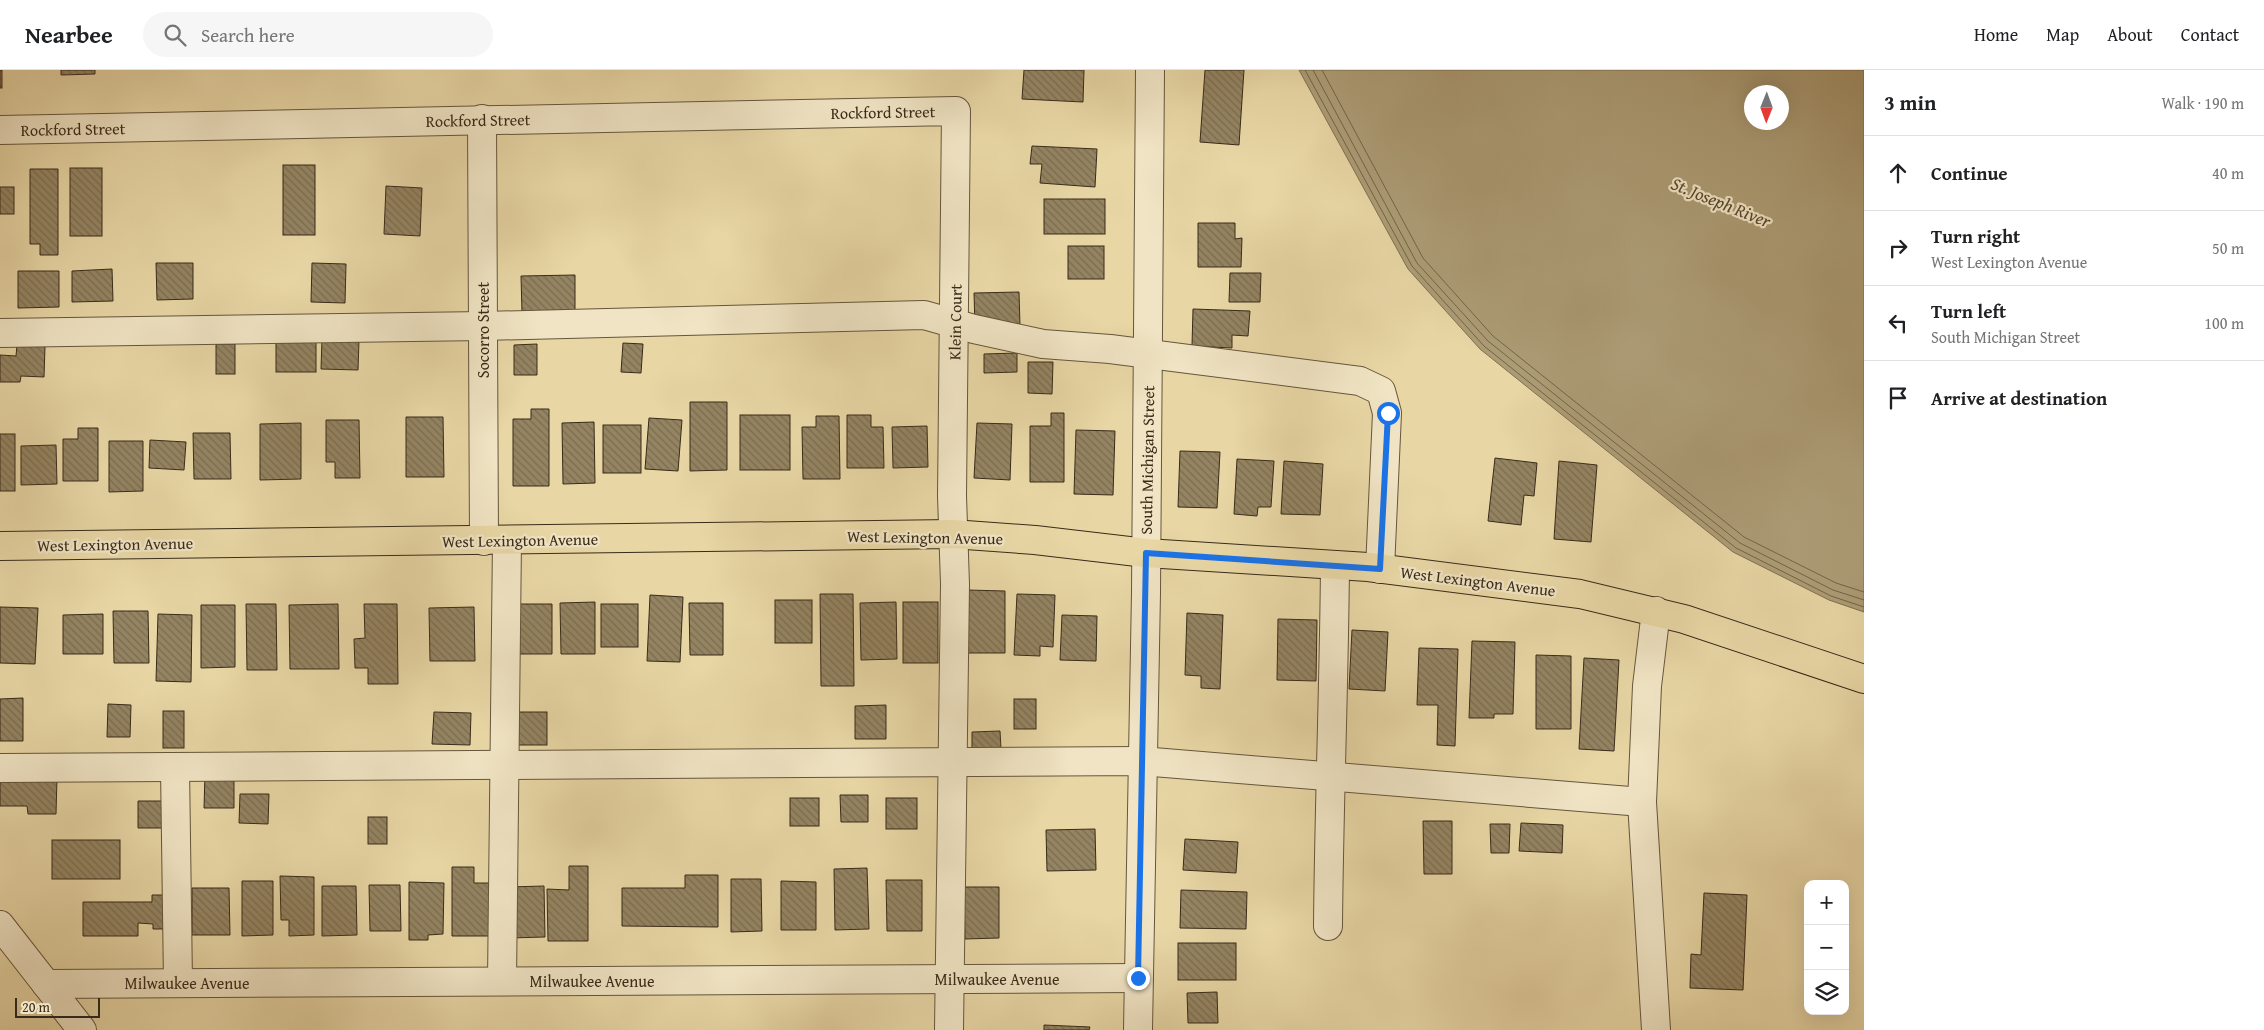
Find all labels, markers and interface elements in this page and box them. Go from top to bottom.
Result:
search box [143,12,493,57]
text: Nearbee [25,17,113,52]
icon: search [161,21,189,49]
text: Search here [201,21,295,49]
text: Home [1974,21,2018,48]
text: Map [2046,21,2079,48]
text: About [2107,21,2153,48]
text: Contact [2181,21,2239,48]
north arrow [1744,85,1789,130]
text: 3 min [1884,87,1936,118]
text: Walk · 190 m [2161,91,2244,115]
street label: Rockford Street [830,99,936,125]
street label: Rockford Street [425,107,531,133]
street label: Rockford Street [20,116,126,142]
icon: ahead [1884,159,1912,187]
text: Continue [1931,159,2008,187]
text: 40 m [2212,161,2244,185]
water label: St. Joseph River [1667,170,1776,235]
text: Turn right [1931,222,2020,250]
icon: right [1884,234,1912,262]
text: 50 m [2212,236,2244,260]
text: West Lexington Avenue [1931,250,2087,274]
street label: Socorro Street [471,281,495,378]
street label: Klein Court [942,283,968,360]
text: Turn left [1931,297,2006,325]
icon: left [1884,309,1912,337]
text: 100 m [2204,311,2244,335]
text: South Michigan Street [1931,325,2080,349]
icon: arrive [1884,384,1912,412]
text: Arrive at destination [1931,384,2107,412]
street label: South Michigan Street [1134,385,1160,535]
route start [1377,402,1400,425]
street label: West Lexington Avenue [847,524,1003,550]
street label: West Lexington Avenue [442,527,598,553]
street label: West Lexington Avenue [37,531,193,557]
street label: West Lexington Avenue [1399,560,1557,602]
map controls [1804,880,1849,1015]
button: + [1804,880,1849,925]
button: − [1804,925,1849,970]
street label: Milwaukee Avenue [935,967,1059,991]
route end [1127,967,1150,990]
street label: Milwaukee Avenue [530,969,654,993]
button: layers [1804,970,1849,1015]
street label: Milwaukee Avenue [125,971,249,995]
scale bar [15,995,100,1018]
text: 20 m [22,997,50,1017]

